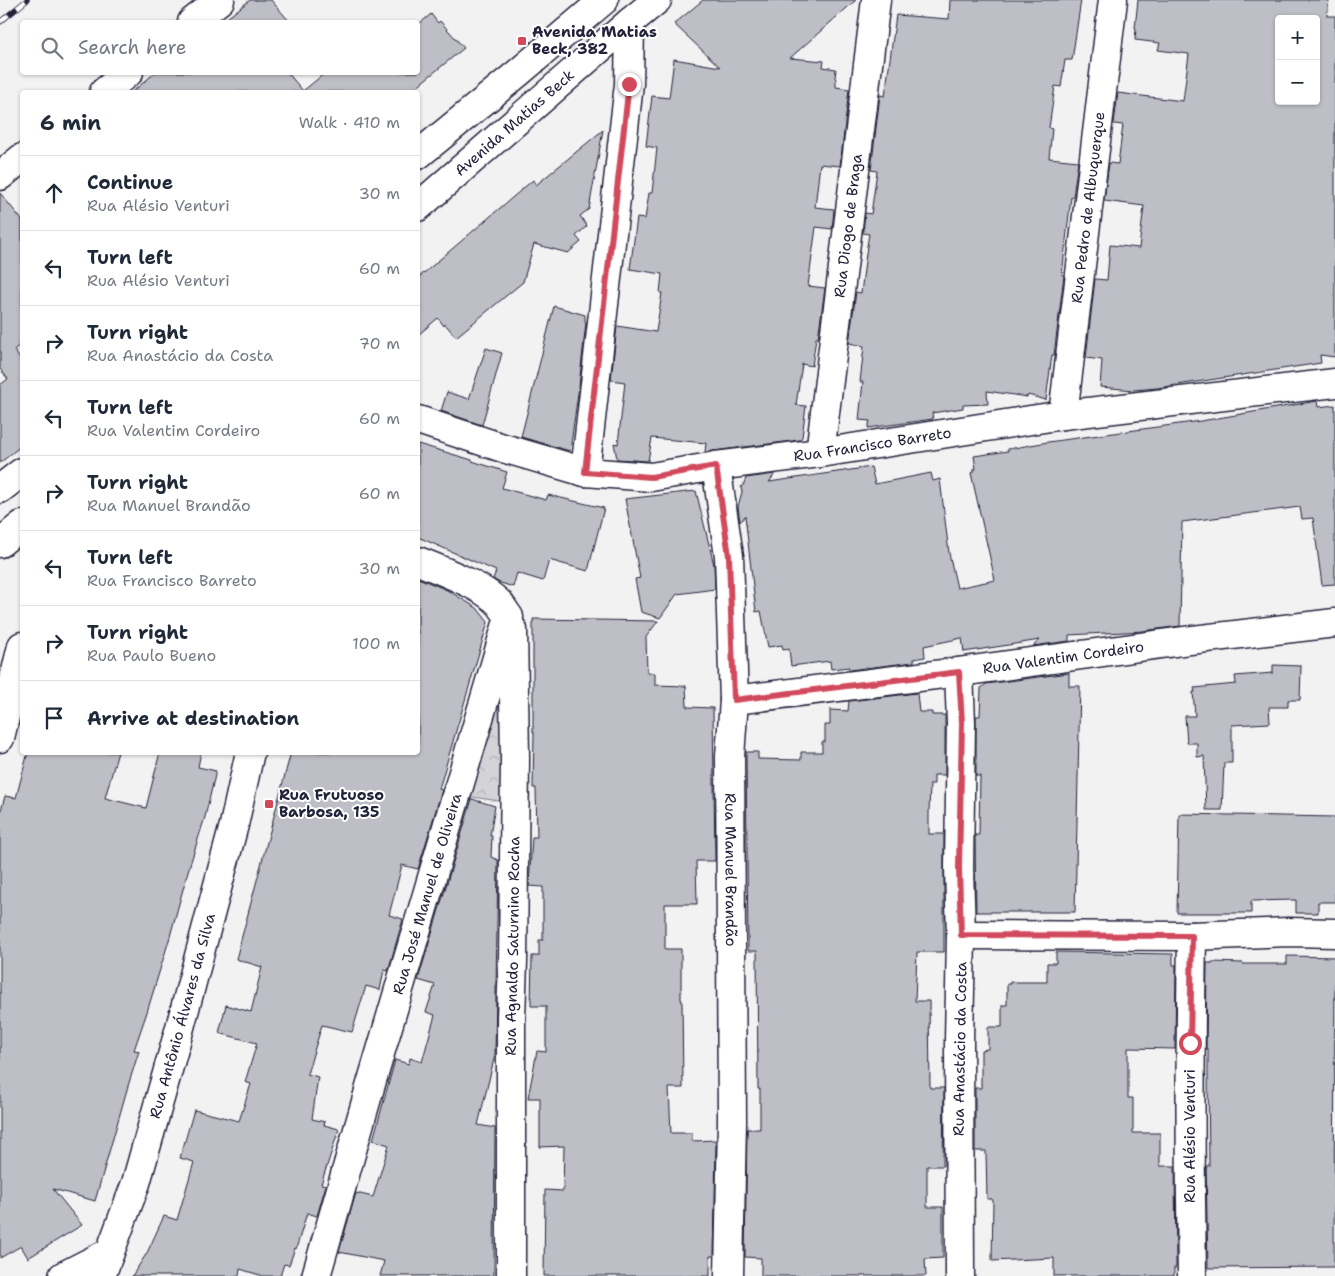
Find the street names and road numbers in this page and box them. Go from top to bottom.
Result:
street label: Avenida Matias Beck [450,65,579,181]
street label: Rua Pedro de Albuquerque [1067,111,1109,304]
street label: Rua Diogo de Braga [829,152,867,299]
street label: Rua Francisco Barreto [792,423,953,466]
street label: Rua Valentim Cordeiro [981,637,1145,679]
street label: Rua José Manuel de Oliveira [388,790,467,997]
street label: Rua Manuel Brandão [720,793,741,947]
street label: Rua Agnaldo Saturnino Rocha [501,836,524,1056]
street label: Rua Antônio Álvares da Silva [145,910,220,1121]
street label: Rua Anastácio da Costa [948,961,972,1136]
street label: Rua Alésio Venturi [1180,1069,1200,1203]

